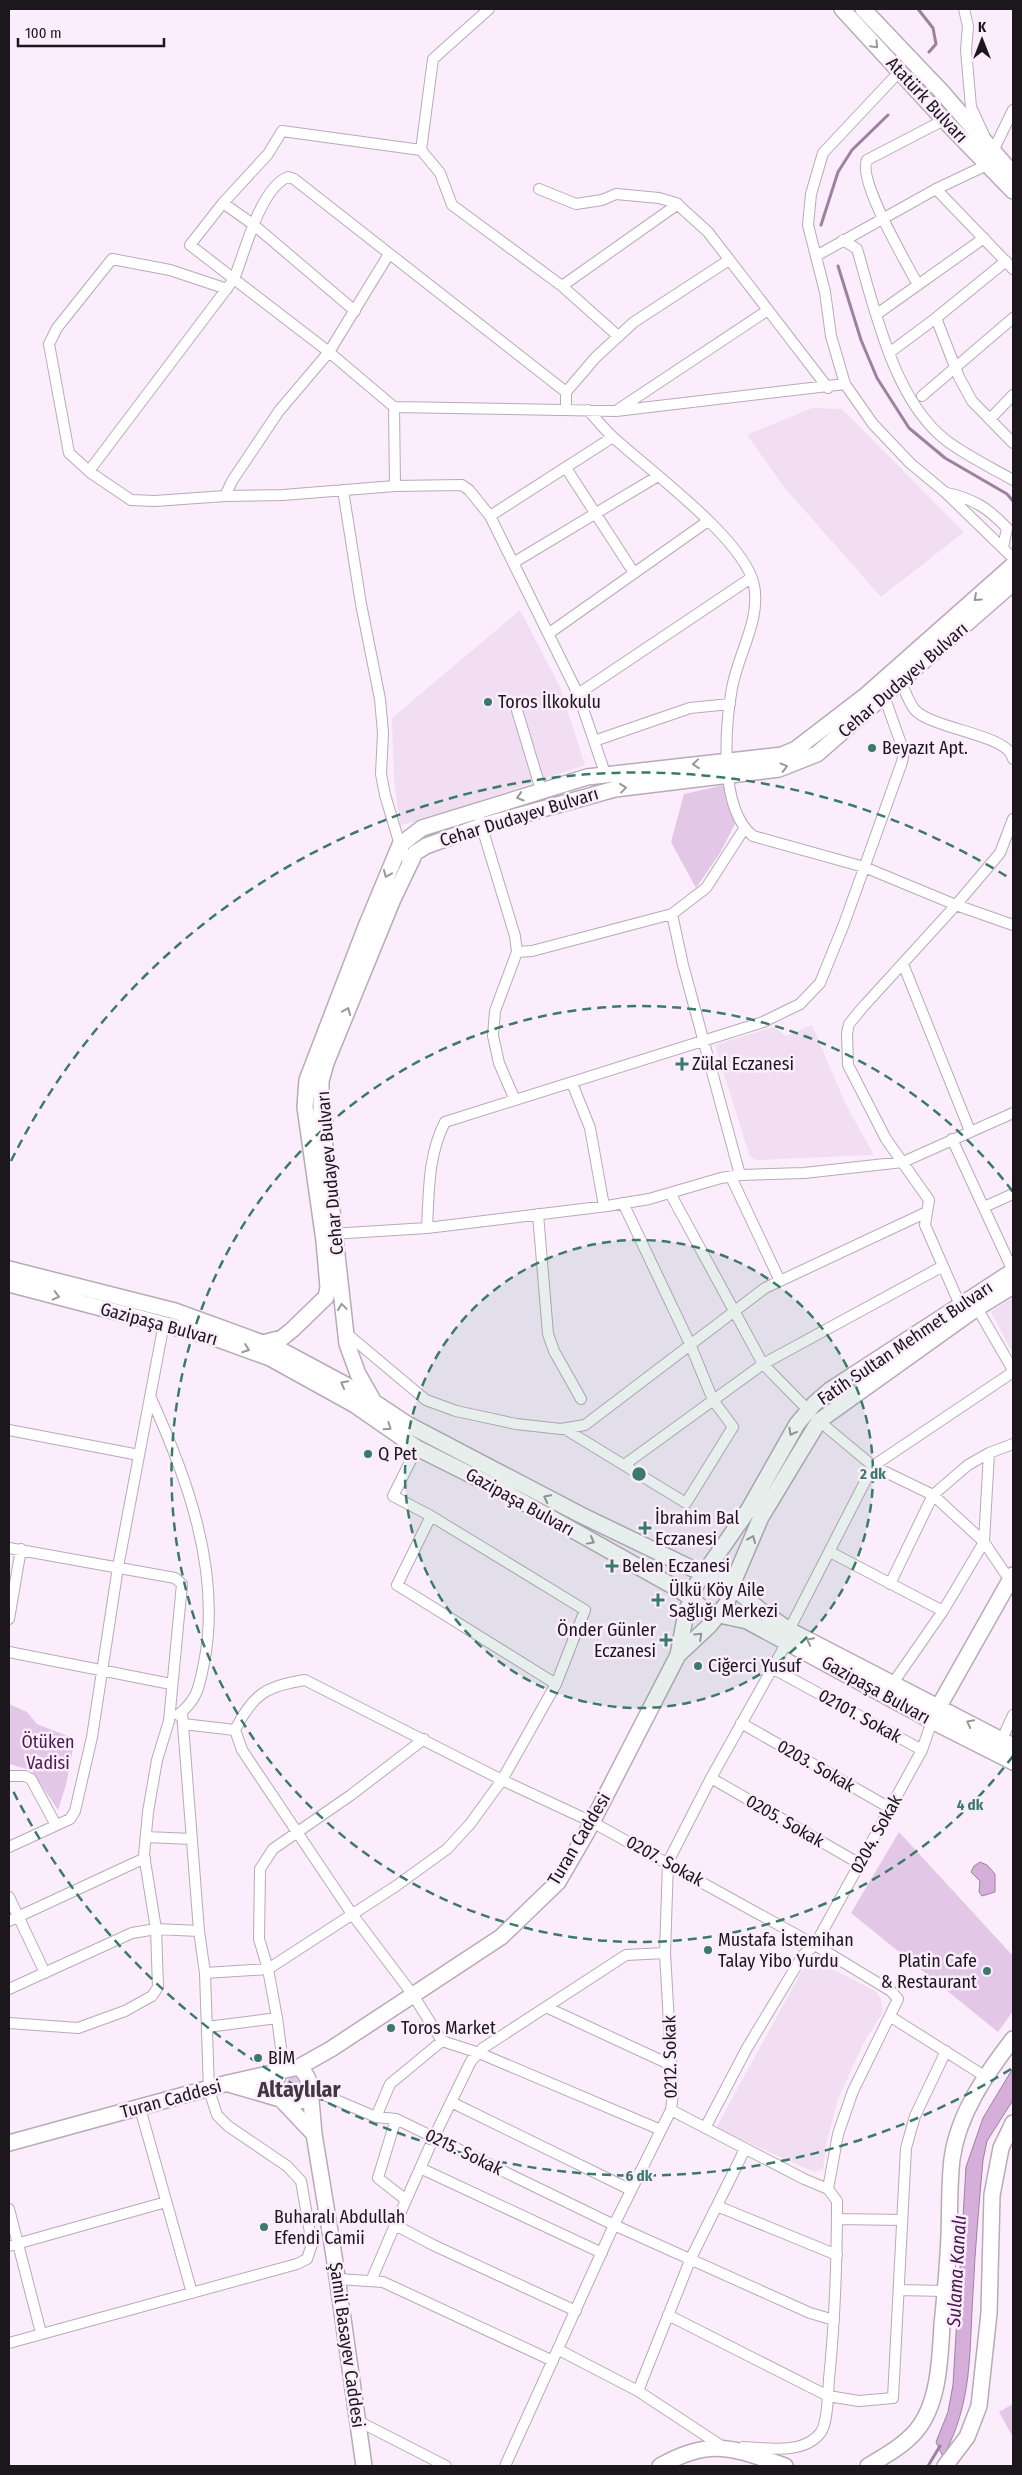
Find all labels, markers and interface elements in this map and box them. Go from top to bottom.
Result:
scale bar [18,15,164,47]
north arrow [957,15,1007,65]
text: K [978,19,987,36]
text: 100 m [25,24,62,42]
one-way arrow [869,39,878,48]
street label: Atatürk Bulvarı [882,52,972,148]
one-way arrow [974,592,983,601]
street label: Cehar Dudayev Bulvarı [834,618,972,742]
place label: Toros İlkokulu [498,691,601,713]
marker: Toros İlkokulu [482,696,494,708]
place label: Beyazıt Apt. [882,737,968,759]
marker: Beyazıt Apt. [866,742,878,754]
one-way arrow [692,758,700,769]
one-way arrow [779,762,788,773]
street label: Cehar Dudayev Bulvarı [437,782,601,852]
one-way arrow [619,783,627,794]
one-way arrow [516,792,525,802]
one-way arrow [383,869,394,878]
one-way arrow [341,1007,352,1016]
place label: Zülal Eczanesi [692,1053,794,1075]
marker: Zülal Eczanesi [676,1058,688,1070]
street label: Cehar Dudayev Bulvarı [312,1090,348,1256]
street label: Fatih Sultan Mehmet Bulvarı [813,1276,997,1410]
one-way arrow [52,1290,60,1301]
street label: Gazipaşa Bulvarı [98,1298,220,1350]
one-way arrow [337,1303,348,1311]
one-way arrow [241,1343,250,1353]
one-way arrow [340,1380,349,1390]
one-way arrow [382,1421,392,1430]
one-way arrow [788,1427,798,1436]
place label: Q Pet [378,1443,417,1465]
marker: Q Pet [362,1448,374,1460]
street label: Gazipaşa Bulvarı [462,1463,578,1541]
centre of rings [630,1465,648,1483]
text: 2 dk [859,1465,886,1483]
one-way arrow [543,1494,552,1504]
place label: İbrahim Bal Eczanesi [655,1507,739,1550]
marker: İbrahim Bal Eczanesi [639,1522,651,1534]
one-way arrow [586,1534,595,1544]
one-way arrow [746,1535,756,1543]
place label: Belen Eczanesi [622,1555,730,1577]
marker: Belen Eczanesi [606,1560,618,1572]
place label: Ülkü Köy Aile Sağlığı Merkezi [669,1579,778,1622]
marker: Ülkü Köy Aile Sağlığı Merkezi [651,1593,665,1607]
place label: Önder Günler Eczanesi [557,1619,657,1662]
one-way arrow [694,1633,703,1642]
marker: Önder Günler Eczanesi [660,1634,672,1646]
one-way arrow [806,1637,815,1647]
street label: Gazipaşa Bulvarı [818,1651,934,1729]
place label: Ciğerci Yusuf [708,1655,803,1677]
marker: Ciğerci Yusuf [692,1660,704,1672]
street label: 02101. Sokak [815,1684,906,1748]
one-way arrow [967,1719,976,1729]
park label: Ötüken Vadisi [21,1731,75,1774]
street label: 0203. Sokak [773,1735,859,1797]
street label: Turan Caddesi [543,1789,615,1889]
street label: 0205. Sokak [742,1790,828,1852]
street label: 0204. Sokak [845,1790,907,1877]
text: 4 dk [957,1796,984,1814]
street label: 0207. Sokak [622,1831,708,1892]
place label: Mustafa İstemihan Talay Yibo Yurdu [718,1929,854,1972]
marker: Mustafa İstemihan Talay Yibo Yurdu [702,1944,714,1956]
place label: Platin Cafe & Restaurant [881,1950,977,1993]
marker: Platin Cafe & Restaurant [981,1965,993,1977]
street label: 0212. Sokak [658,2014,682,2099]
place label: Toros Market [401,2017,496,2039]
marker: Toros Market [385,2022,397,2034]
place label: BİM [268,2047,295,2069]
marker: BİM [252,2052,264,2064]
street label: Turan Caddesi [118,2075,224,2123]
district label: Altaylılar [256,2076,342,2103]
street label: 0215. Sokak [422,2124,507,2181]
text: 6 dk [626,2167,653,2185]
place label: Buharalı Abdullah Efendi Camii [274,2206,405,2249]
water label: Sulama Kanalı [942,2215,971,2328]
marker: Buharalı Abdullah Efendi Camii [258,2221,270,2233]
street label: Şamil Basayev Caddesi [324,2261,370,2429]

